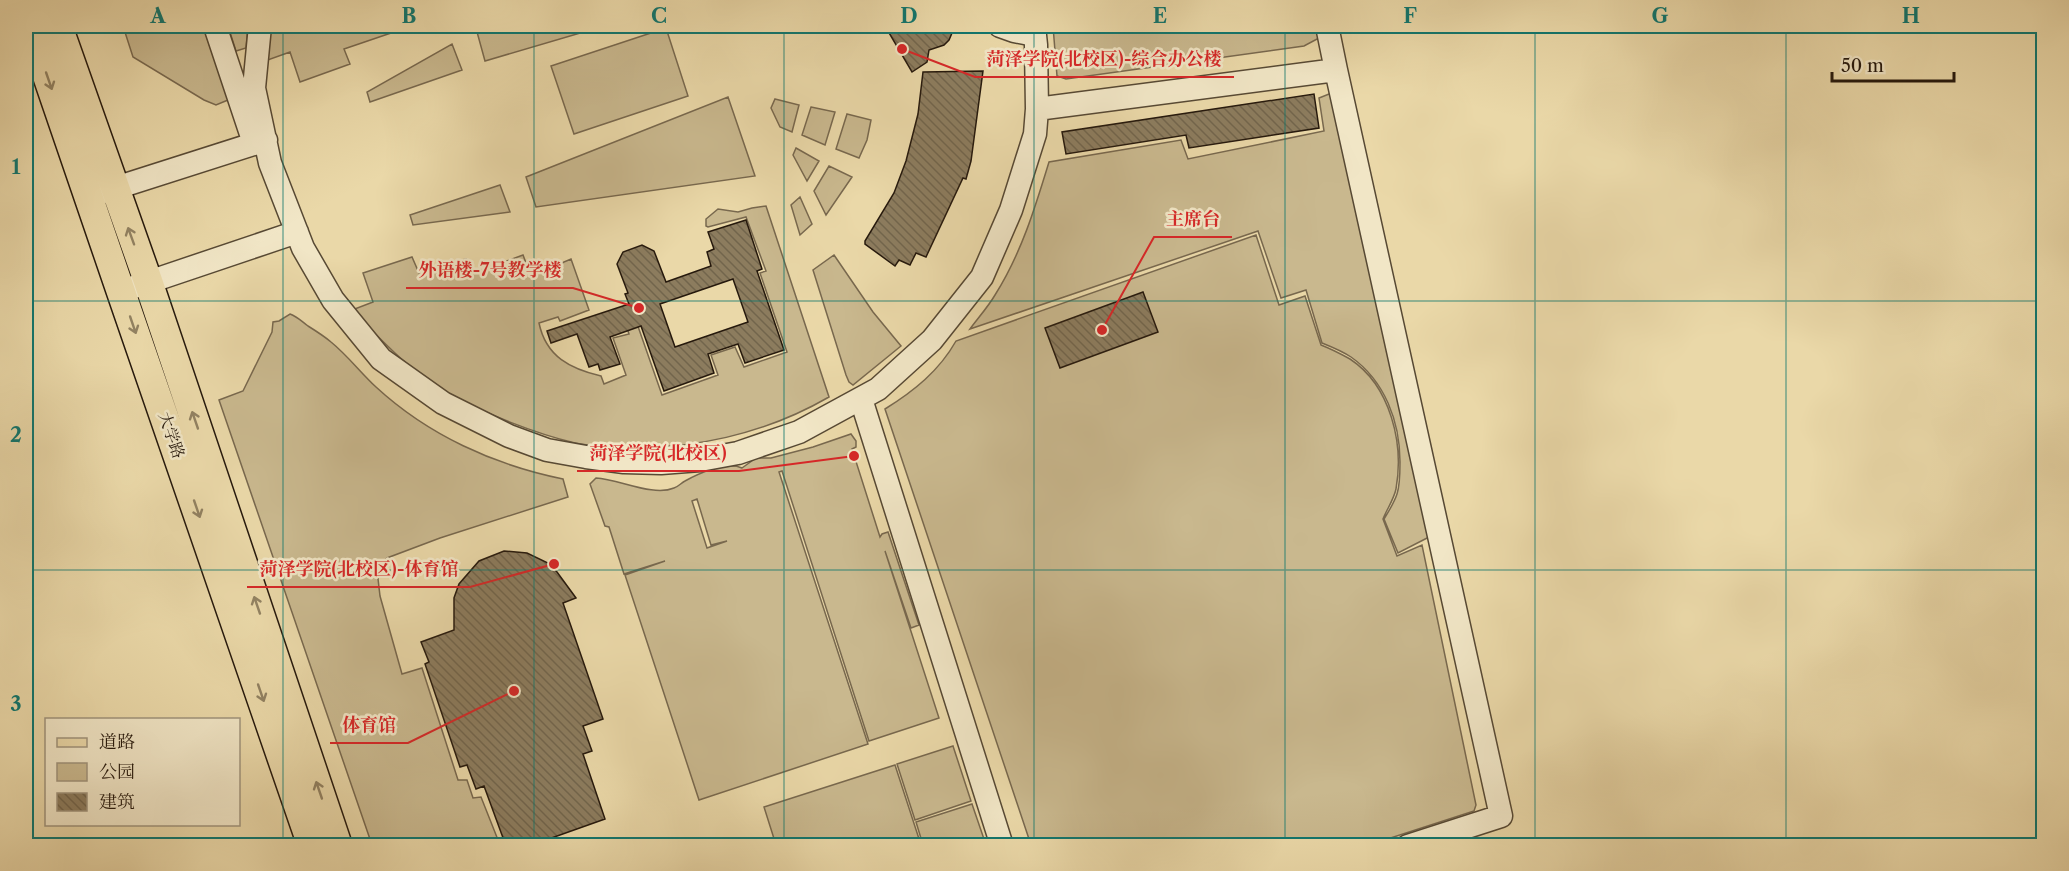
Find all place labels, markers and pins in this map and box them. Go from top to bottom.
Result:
callout: 菏泽学院(北校区)-综合办公楼 [975,41,1234,77]
callout: 主席台 [1154,201,1232,237]
callout: 外语楼-7号教学楼 [406,252,573,288]
callout: 菏泽学院(北校区) [577,435,739,471]
callout: 菏泽学院(北校区)-体育馆 [247,551,470,587]
callout: 体育馆 [330,707,408,743]

